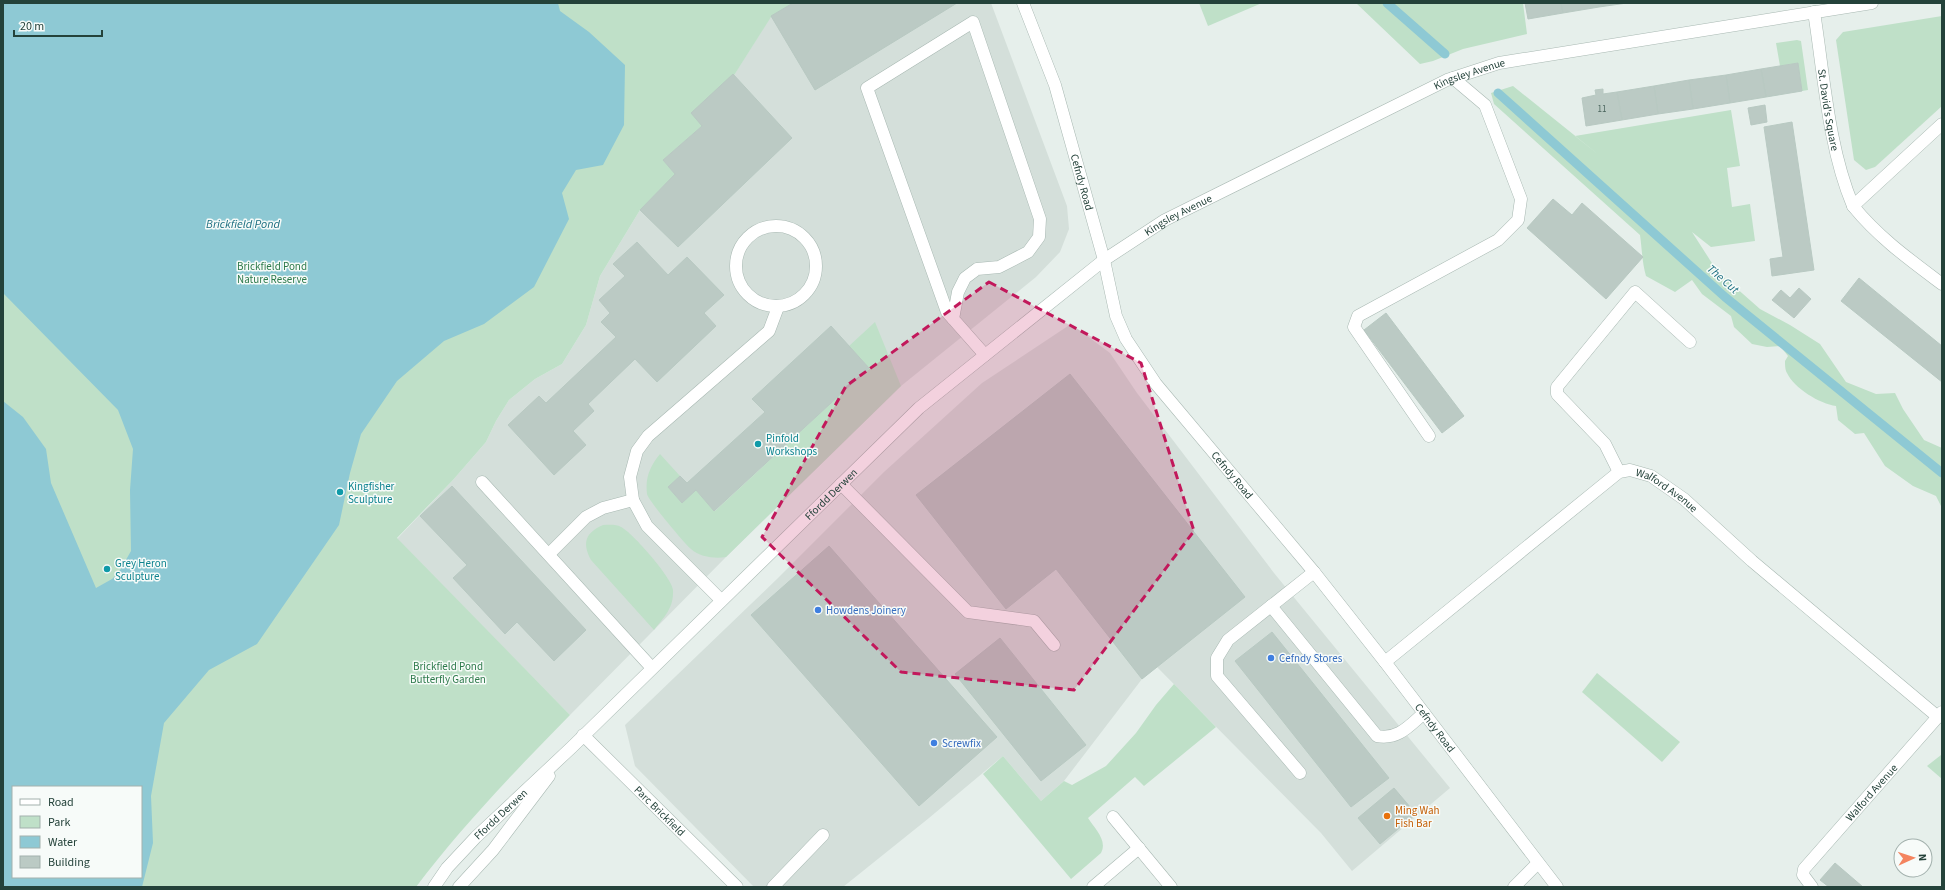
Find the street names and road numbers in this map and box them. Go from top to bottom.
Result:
street label: Kingsley Avenue [1431,55,1507,94]
street label: St. David's Square [1814,68,1843,153]
street label: Cefndy Road [1067,152,1097,212]
street label: Kingsley Avenue [1142,191,1215,240]
street label: Cefndy Road [1208,448,1256,502]
street label: Ffordd Derwen [802,465,861,524]
street label: Walford Avenue [1634,465,1701,516]
street label: Cefndy Road [1411,700,1458,756]
street label: Walford Avenue [1842,760,1901,825]
street label: Parc Brickfield [631,783,688,840]
street label: Ffordd Derwen [471,786,531,843]

